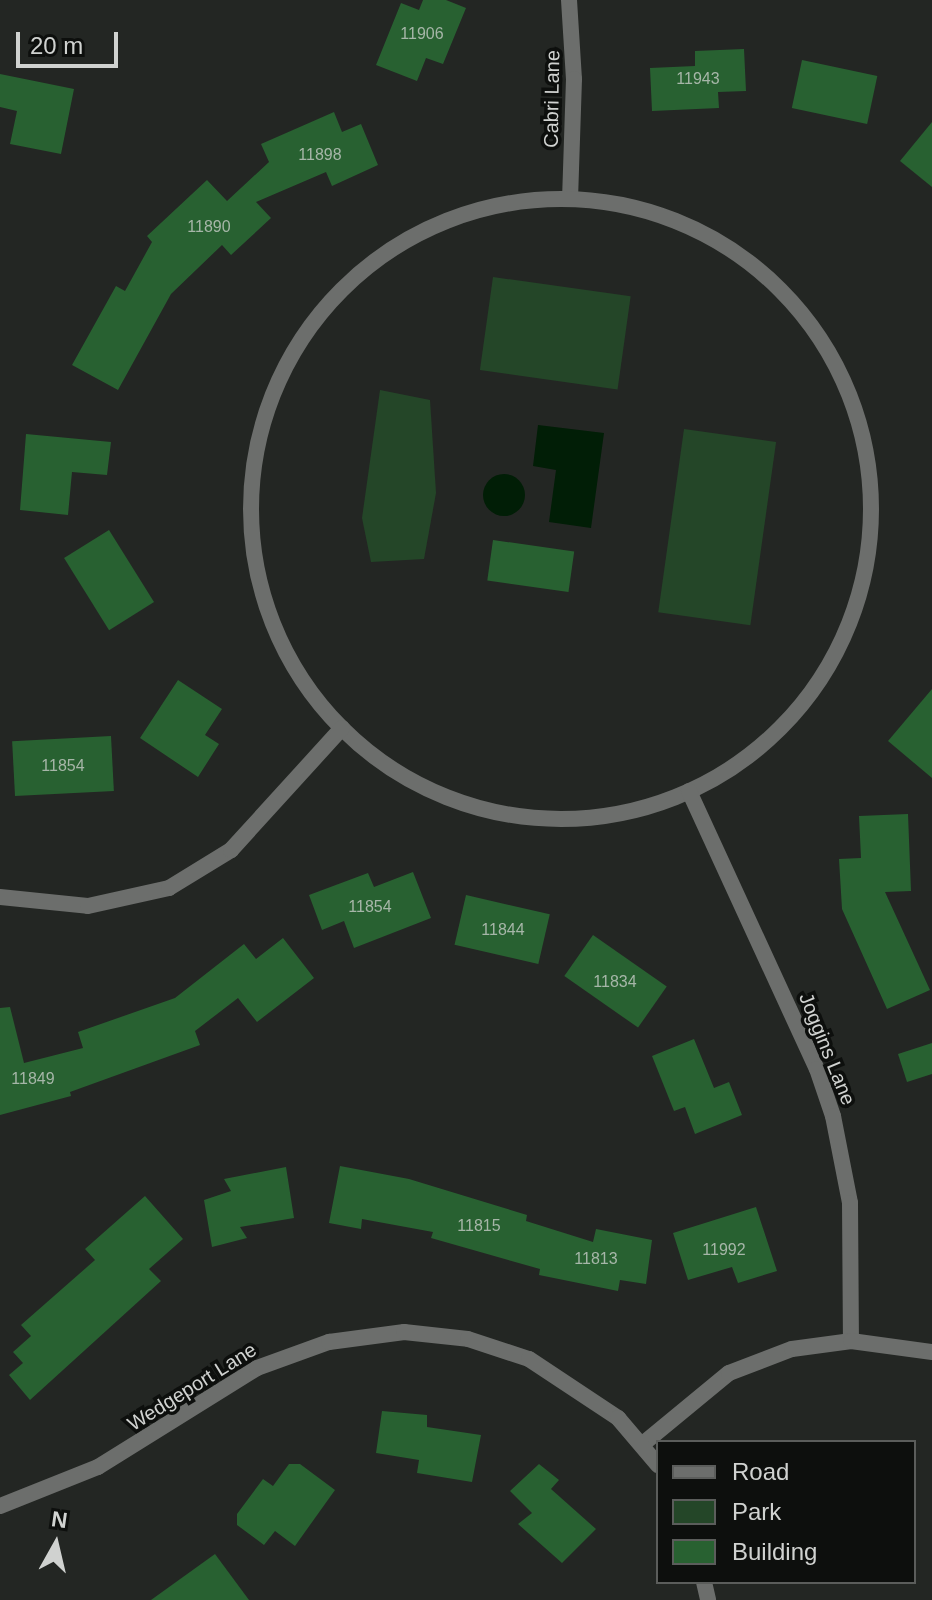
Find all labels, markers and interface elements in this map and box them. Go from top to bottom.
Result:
scale bar [20,16,122,66]
house number: 11906 [400,24,444,44]
text: 20 m [30,32,83,59]
street label: Cabri Lane [539,50,565,148]
house number: 11943 [676,69,720,89]
house number: 11898 [298,145,342,165]
house number: 11890 [187,217,231,237]
house number: 11854 [41,756,85,776]
house number: 11854 [348,897,392,917]
house number: 11844 [481,920,525,940]
house number: 11834 [593,972,637,992]
street label: Joggins Lane [794,989,860,1109]
house number: 11849 [11,1069,55,1089]
house number: 11815 [457,1216,501,1236]
house number: 11992 [702,1240,746,1260]
house number: 11813 [574,1249,618,1269]
street label: Wedgeport Lane [123,1338,261,1436]
legend [656,1440,916,1584]
text: Road [732,1458,789,1485]
text: Park [732,1498,781,1525]
north arrow [16,1504,96,1584]
text: N [50,1506,69,1533]
text: Building [732,1538,817,1565]

